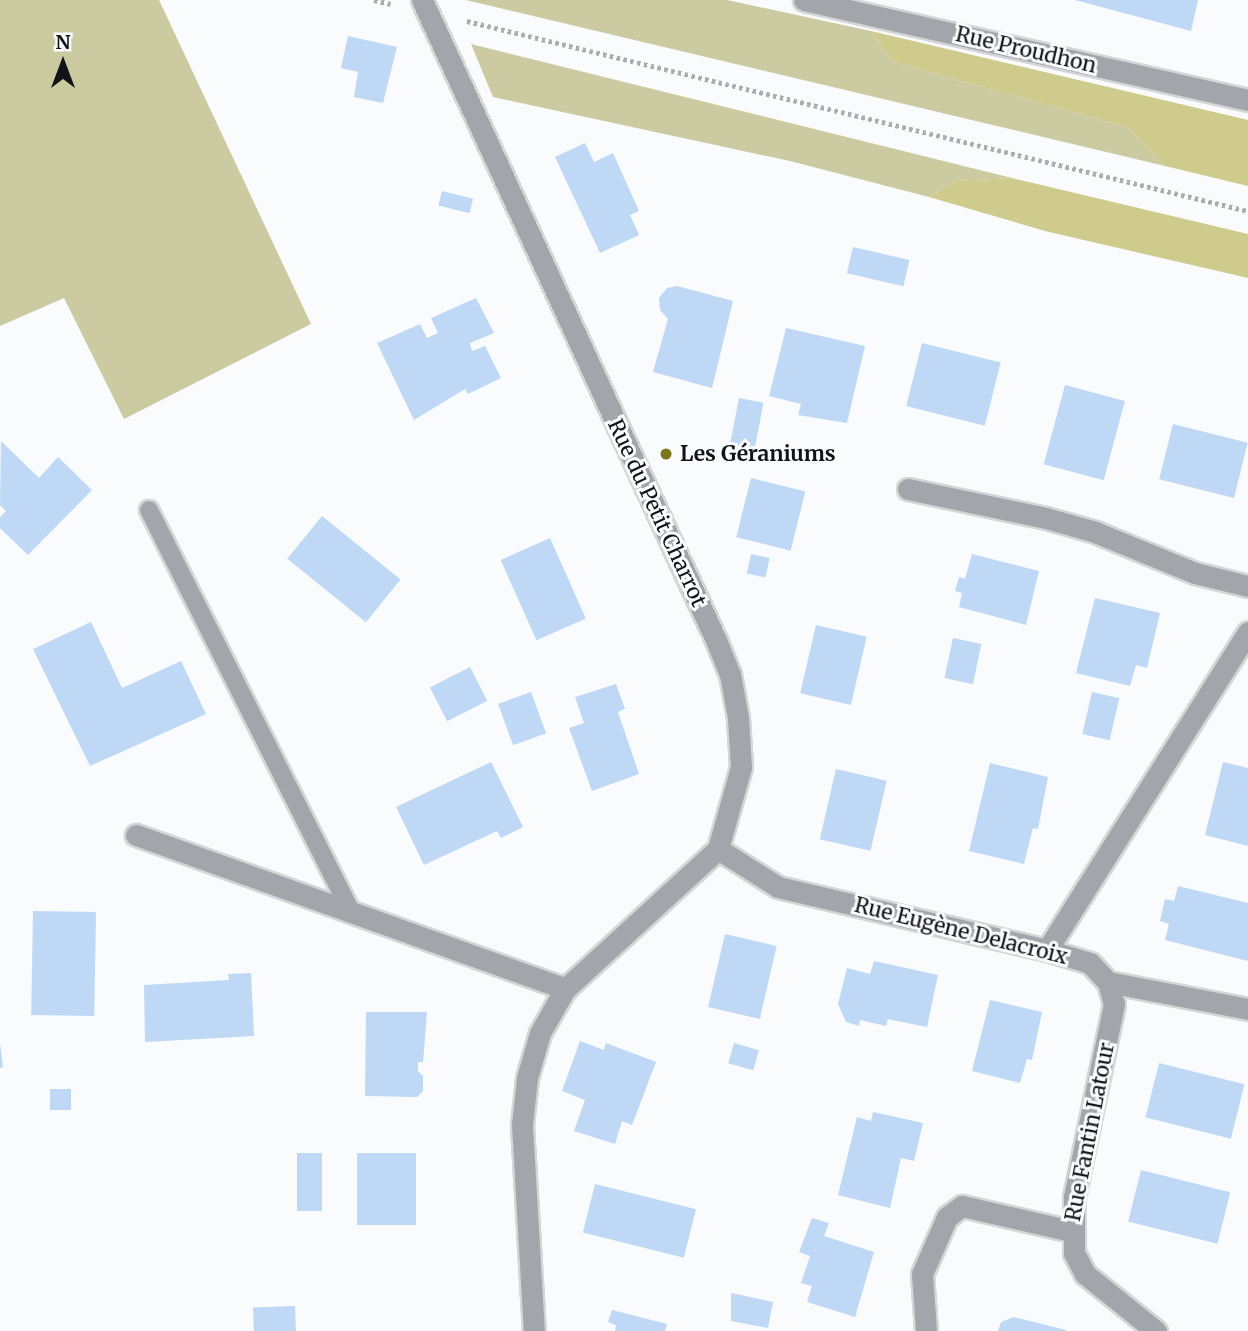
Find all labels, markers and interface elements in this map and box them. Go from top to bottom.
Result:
street label: Rue Proudhon [953,22,1099,78]
north arrow [28,28,98,98]
text: N [55,30,71,54]
street label: Rue du Petit Charrot [602,415,712,611]
place label: Les Géraniums [680,441,836,467]
marker: Les Géraniums [658,446,674,462]
street label: Rue Eugène Delacroix [852,892,1070,970]
street label: Rue Fantin Latour [1060,1041,1120,1223]

